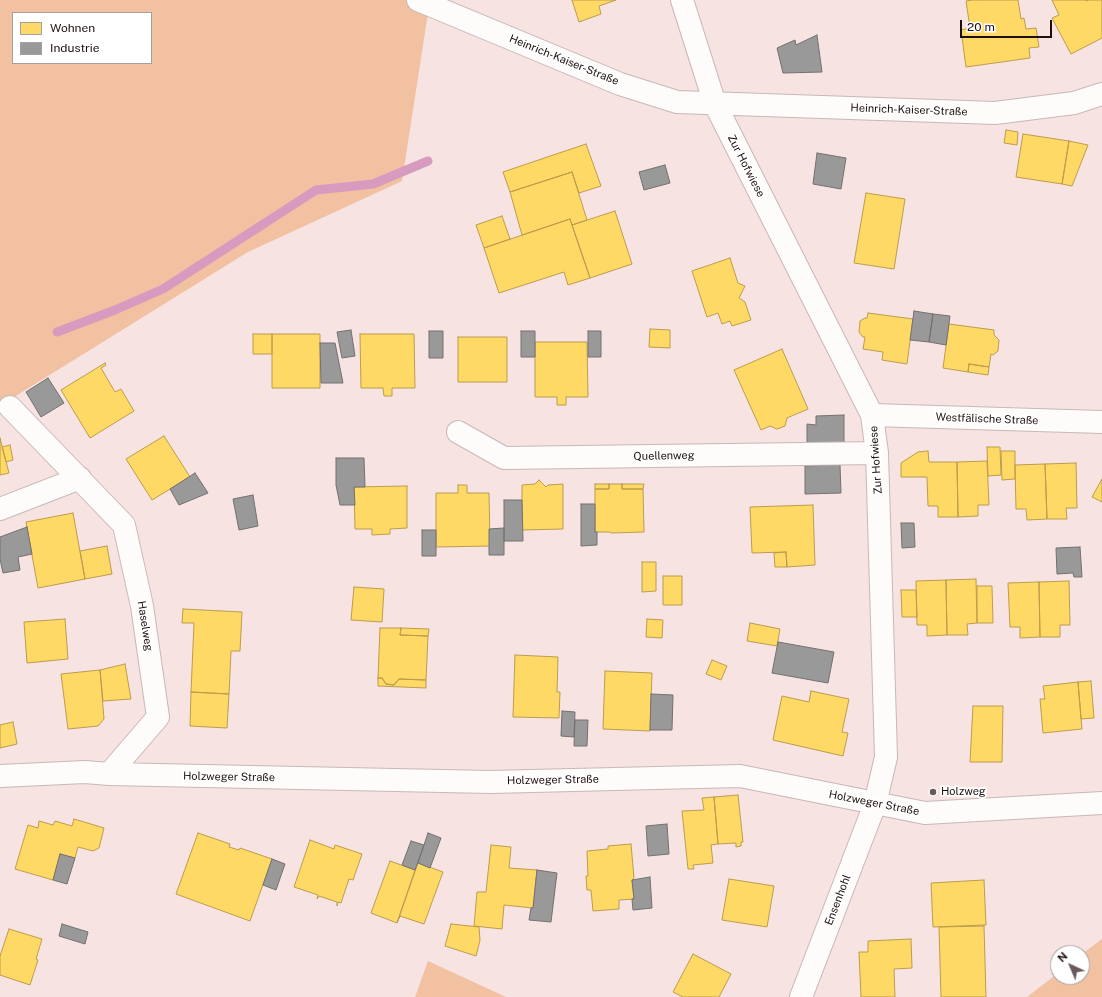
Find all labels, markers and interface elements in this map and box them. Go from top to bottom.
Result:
legend [12,12,152,64]
scale bar [962,12,1054,38]
text: 20 m [967,20,995,34]
text: Wohnen [50,21,95,35]
street label: Heinrich-Kaiser-Straße [507,32,621,88]
text: Industrie [50,41,100,55]
street label: Heinrich-Kaiser-Straße [850,101,968,119]
street label: Zur Hofwiese [725,132,767,200]
street label: Westfälische Straße [935,411,1039,427]
street label: Zur Hofwiese [867,425,885,495]
street label: Quellenweg [633,449,695,463]
street label: Haselweg [135,600,155,652]
street label: Holzweger Straße [183,770,275,784]
street label: Holzweger Straße [507,773,599,787]
place label: Holzweg [941,785,986,799]
marker: Holzweg [928,787,938,797]
street label: Holzweger Straße [828,788,920,818]
street label: Ensenhohl [822,873,854,927]
north arrow [1050,945,1090,985]
text: N [1055,950,1070,964]

